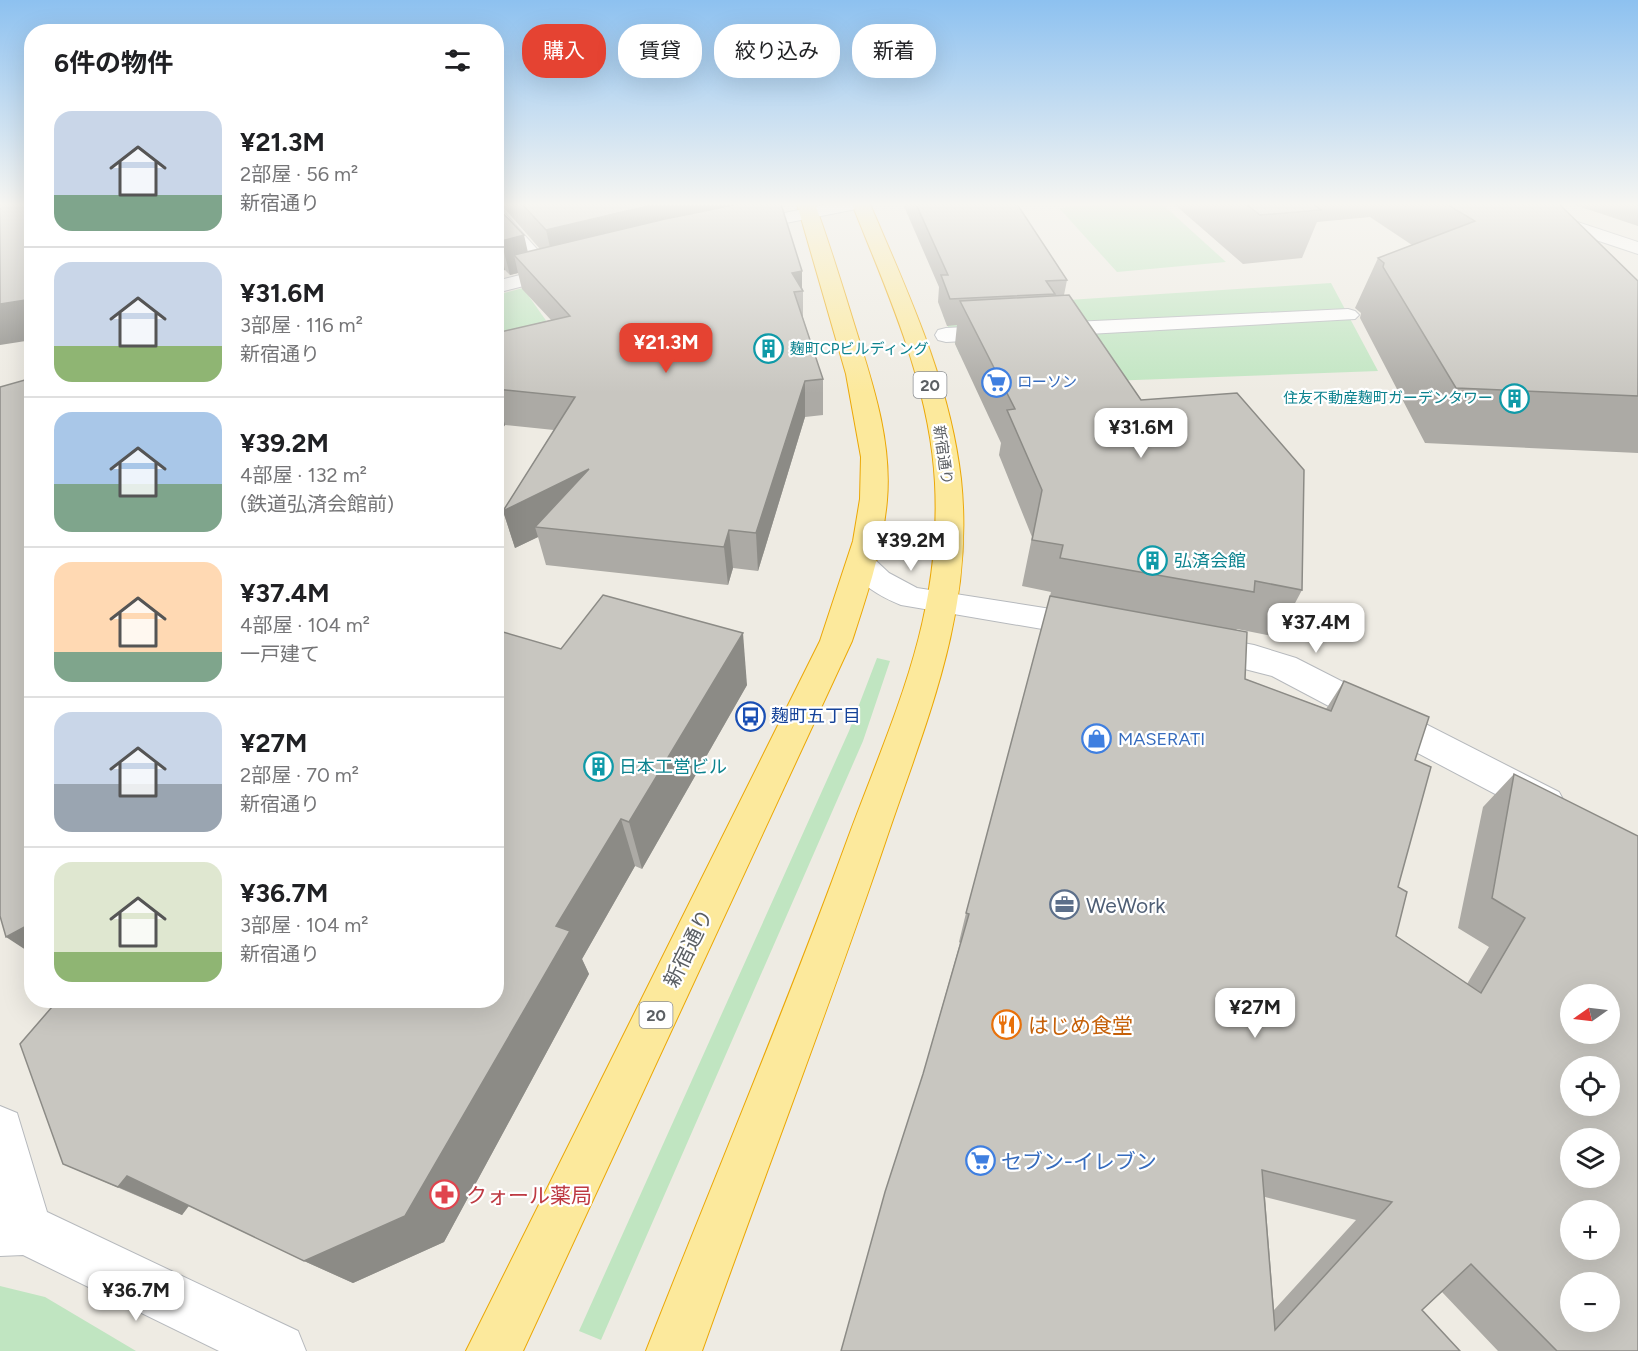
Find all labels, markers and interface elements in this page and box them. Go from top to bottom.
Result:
chip: 購入 [522,24,606,78]
chip: 賃貸 [618,24,702,78]
chip: 絞り込み [714,24,840,78]
chip: 新着 [852,24,936,78]
icon: filters [441,44,474,77]
text: 6件の物件 [54,47,173,79]
text: ¥21.3M [240,126,325,158]
icon: home [102,135,174,207]
text: 2部屋 · 56 m² [240,162,358,186]
text: 新宿通り [240,191,320,215]
text: ¥31.6M [240,277,325,309]
icon: home [102,286,174,358]
text: 3部屋 · 116 m² [240,313,363,337]
pin: ¥21.3M [617,323,715,374]
text: ¥21.3M [633,330,699,354]
building icon: 麹町CPビルディング [753,333,785,365]
place label: 麹町CPビルディング [790,340,928,358]
text: 新宿通り [240,342,320,366]
supermarket icon: ローソン [980,366,1012,398]
road number: 20 [914,372,946,398]
place label: ローソン [1017,373,1077,391]
building icon: 住友不動産麹町ガーデンタワー [1498,382,1530,414]
place label: 住友不動産麹町ガーデンタワー [1283,389,1493,407]
pin: ¥31.6M [1092,408,1190,459]
text: ¥31.6M [1108,415,1174,439]
street label: 新宿通り [930,424,956,486]
text: ¥39.2M [240,427,329,459]
icon: home [102,436,174,508]
text: 4部屋 · 132 m² [240,463,367,487]
text: (鉄道弘済会館前) [240,492,394,516]
pin: ¥39.2M [862,521,960,572]
text: ¥39.2M [877,528,945,552]
building icon: 弘済会館 [1137,545,1169,577]
place label: 弘済会館 [1174,550,1246,572]
text: ¥37.4M [240,577,330,609]
icon: home [102,586,174,658]
pin: ¥37.4M [1267,603,1365,654]
text: ¥37.4M [1282,610,1350,634]
text: 4部屋 · 104 m² [240,613,370,637]
text: 一戸建て [240,642,320,666]
bus stop icon: 麹町五丁目 [734,700,766,732]
place label: 麹町五丁目 [771,705,861,727]
shop icon: MASERATI [1081,723,1113,755]
text: ¥27M [240,727,307,759]
place label: MASERATI [1118,728,1205,750]
icon: home [102,736,174,808]
building icon: 日本工営ビル [582,751,614,783]
place label: 日本工営ビル [619,756,727,778]
text: 2部屋 · 70 m² [240,763,359,787]
text: 新宿通り [240,792,320,816]
text: ¥36.7M [240,877,328,909]
icon: home [102,886,174,958]
office icon: WeWork [1049,889,1081,921]
place label: WeWork [1086,893,1166,918]
street label: 新宿通り [658,905,718,991]
text: 3部屋 · 104 m² [240,913,369,937]
text: 新宿通り [240,942,320,966]
north arrow [1560,984,1620,1044]
map controls [1560,984,1620,1332]
pin: ¥27M [1219,988,1291,1039]
text: ¥27M [1229,995,1281,1019]
road number: 20 [640,1002,672,1028]
restaurant icon: はじめ食堂 [991,1009,1023,1041]
place label: はじめ食堂 [1028,1013,1133,1038]
button: locate [1560,1056,1620,1116]
button: layers [1560,1128,1620,1188]
supermarket icon: セブン-イレブン [964,1145,996,1177]
place label: セブン-イレブン [1001,1149,1157,1174]
pharmacy icon: クォール薬局 [429,1179,461,1211]
place label: クォール薬局 [466,1183,592,1208]
button: + [1560,1200,1620,1260]
pin: ¥36.7M [87,1271,185,1322]
button: − [1560,1272,1620,1332]
text: ¥36.7M [102,1278,170,1302]

